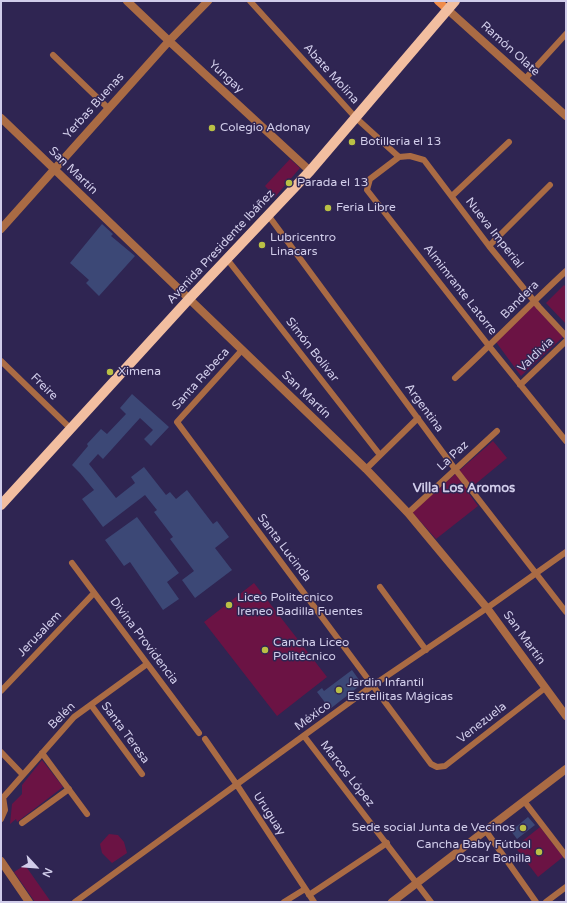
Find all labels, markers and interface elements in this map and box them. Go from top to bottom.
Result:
street label: Ramón Olate [477,19,543,79]
street label: Abate Molina [300,41,362,107]
street label: Yungay [206,58,246,96]
street label: Yerbas Buenas [61,70,127,142]
place label: Colegio Adonay [220,121,310,135]
marker: Colegio Adonay [207,123,217,133]
place label: Botilleria el 13 [360,135,441,149]
marker: Botilleria el 13 [347,137,357,147]
street label: San Martín [46,144,100,198]
place label: Parada el 13 [297,176,368,190]
marker: Parada el 13 [284,178,294,188]
street label: Avenida Presidente Ibáñez [164,187,278,307]
street label: Nueva Imperial [462,195,526,271]
place label: Feria Libre [336,201,396,215]
marker: Feria Libre [323,203,333,213]
place label: Lubricentro Linacars [270,231,336,259]
marker: Lubricentro Linacars [257,240,267,250]
street label: Almimrante Latorre [420,242,500,338]
street label: Bandera [498,278,542,322]
street label: Simón Bolívar [282,315,342,385]
street label: Valdivia [515,335,557,375]
street label: Santa Rebeca [169,345,233,413]
place label: Ximena [118,365,161,379]
marker: Ximena [105,367,115,377]
street label: San Martín [279,368,333,422]
street label: Freire [27,371,61,403]
street label: Argentina [402,381,446,435]
street label: La Paz [434,438,472,474]
district label: Villa Los Aromos [413,481,515,497]
street label: Santa Lucinda [254,511,314,585]
place label: Liceo Politecnico Ireneo Badilla Fuentes [237,591,363,619]
street label: Divina Providencia [107,595,181,687]
marker: Liceo Politecnico Ireneo Badilla Fuentes [224,600,234,610]
street label: Jerusalem [15,608,65,660]
street label: San Martín [500,609,548,667]
place label: Cancha Liceo Politécnico [273,636,349,664]
marker: Cancha Liceo Politécnico [260,645,270,655]
place label: Jardin Infantil Estrellitas Mágicas [347,676,453,704]
marker: Jardin Infantil Estrellitas Mágicas [334,685,344,695]
street label: México [292,698,334,734]
street label: Santa Teresa [98,699,152,767]
street label: Venezuela [455,699,509,747]
street label: Belén [46,700,78,732]
street label: Marcos López [317,738,377,810]
street label: Uruguay [250,790,288,838]
place label: Sede social Junta de Vecinos [352,821,515,835]
marker: Sede social Junta de Vecinos [518,823,528,833]
place label: Cancha Baby Fútbol Oscar Bonilla [416,838,531,866]
north arrow [16,847,56,887]
marker: Cancha Baby Fútbol Oscar Bonilla [534,847,544,857]
text: N [39,866,55,879]

